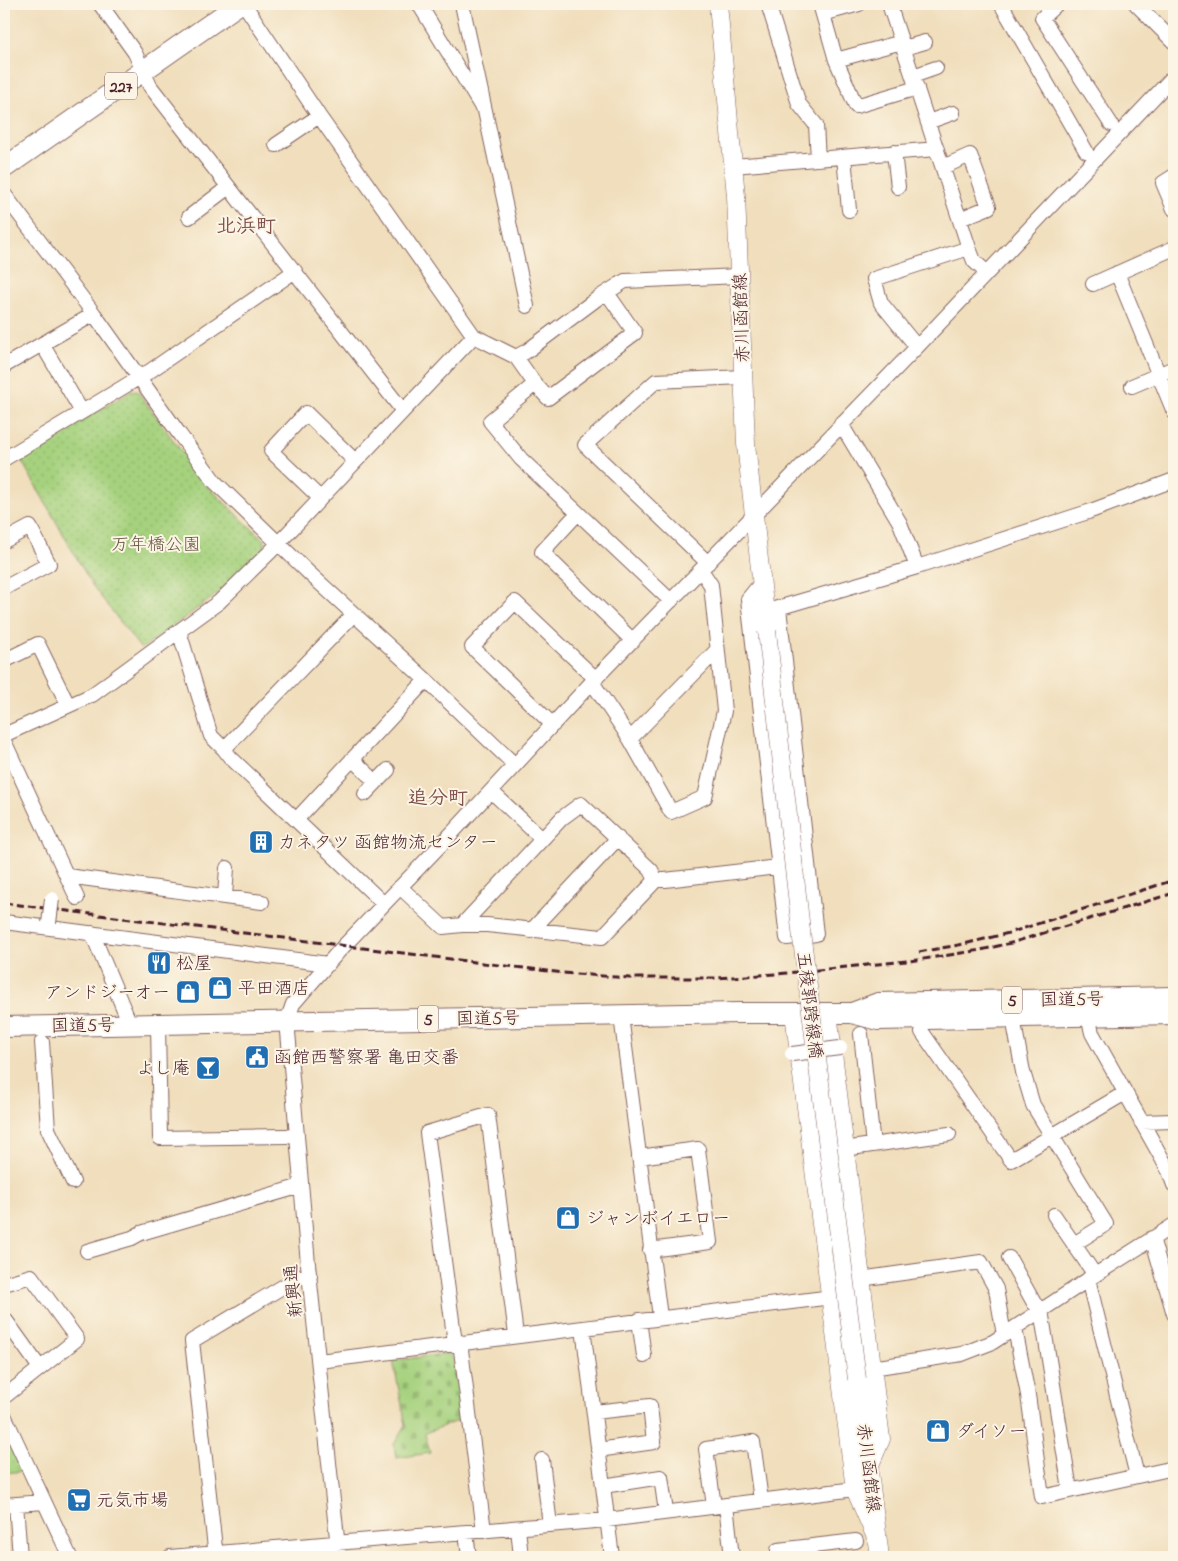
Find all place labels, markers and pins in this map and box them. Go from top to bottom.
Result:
building icon: カネタツ 函館物流センター [248,829,274,855]
place label: カネタツ 函館物流センター [278,831,497,857]
restaurant icon: 松屋 [146,950,172,976]
place label: 松屋 [176,952,212,978]
shop icon: 平田酒店 [207,975,233,1001]
place label: 平田酒店 [238,977,310,1003]
shop icon: アンドジーオー [175,979,201,1005]
place label: アンドジーオー [45,981,170,1007]
public building icon: 函館西警察署 亀田交番 [244,1044,270,1070]
place label: 函館西警察署 亀田交番 [274,1046,459,1072]
bar icon: よし庵 [195,1055,221,1081]
place label: よし庵 [136,1057,190,1083]
shop icon: ジャンボイエロー [555,1205,581,1231]
place label: ジャンボイエロー [586,1207,730,1233]
shop icon: ダイソー [925,1418,951,1444]
place label: ダイソー [956,1420,1026,1446]
supermarket icon: 元気市場 [66,1487,92,1513]
place label: 元気市場 [96,1489,168,1515]

